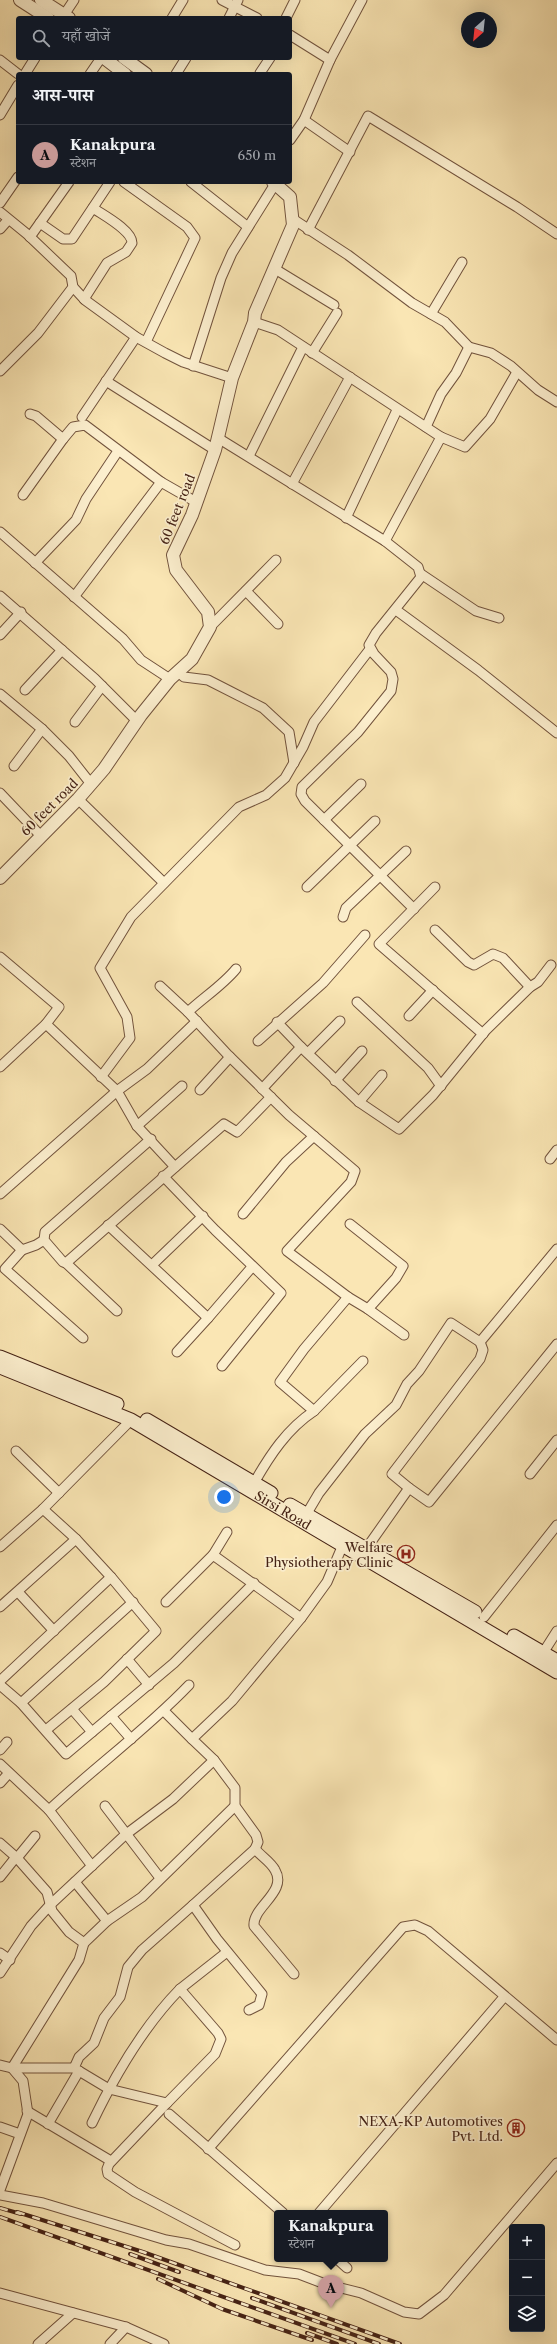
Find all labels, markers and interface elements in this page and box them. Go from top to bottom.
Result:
north arrow [461,12,497,48]
search box [16,16,292,60]
text: यहाँ खोजें [62,26,110,45]
icon: search [30,27,52,49]
text: आस-पास [32,85,94,105]
text: Kanakpura [70,135,155,154]
text: A [40,147,50,163]
text: 650 m [238,147,276,163]
text: स्टेशन [70,154,96,170]
street label: 60 feet road [156,471,198,547]
street label: 60 feet road [17,775,81,839]
your location [214,1487,234,1507]
street label: Sirsi Road [252,1487,314,1533]
place label: Welfare Physiotherapy Clinic [265,1539,393,1570]
hospital icon: Welfare Physiotherapy Clinic [396,1544,416,1564]
place label: NEXA-KP Automotives Pvt. Ltd. [358,2113,503,2144]
building icon: NEXA-KP Automotives Pvt. Ltd. [506,2118,526,2138]
popup [274,2210,388,2262]
text: Kanakpura [288,2216,374,2235]
map controls [509,2224,545,2332]
button: + [509,2224,545,2260]
text: स्टेशन [288,2235,314,2251]
button: − [509,2260,545,2296]
pin: A [318,2275,344,2308]
button: layers [509,2296,545,2332]

